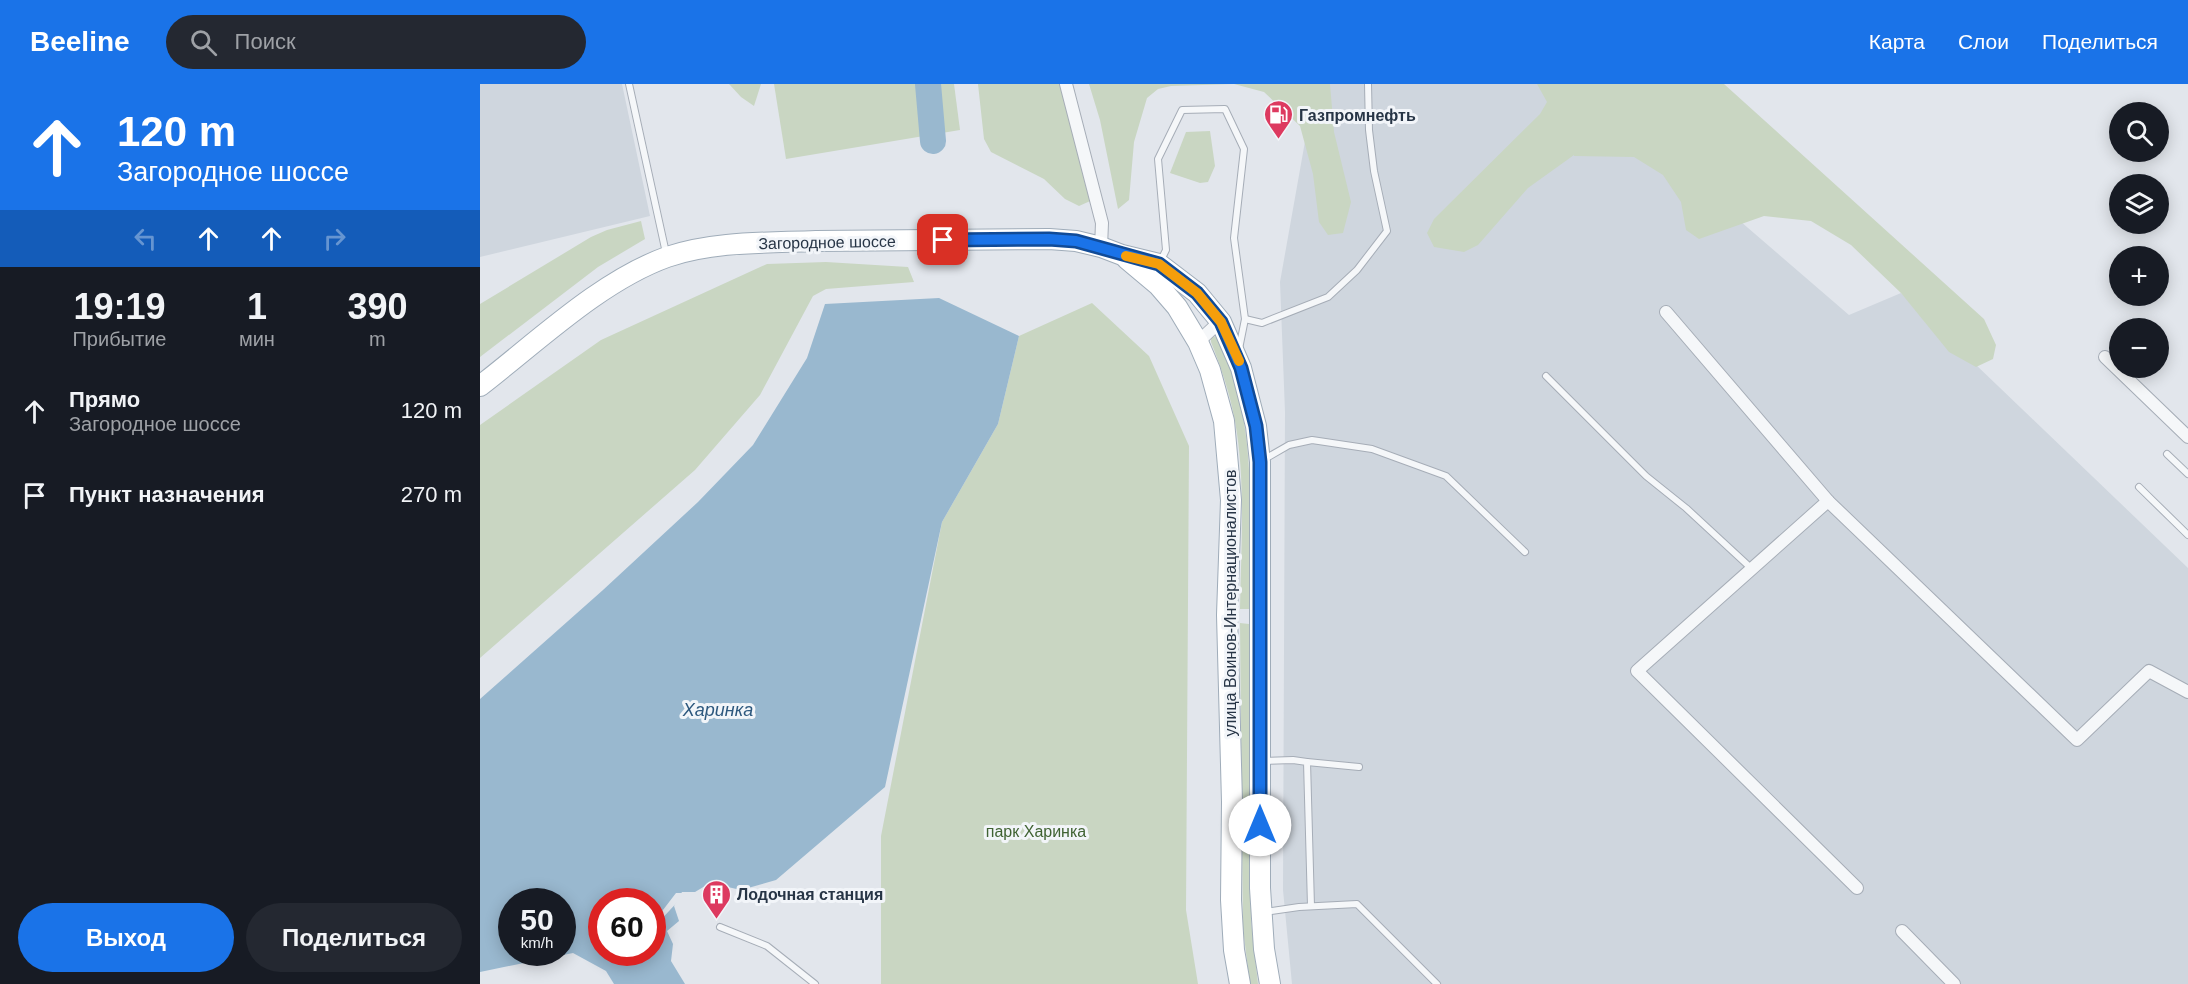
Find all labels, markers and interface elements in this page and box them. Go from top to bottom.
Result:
search box [166,15,586,69]
text: Beeline [30,26,130,57]
icon: search [187,26,220,59]
text: Поиск [235,29,296,54]
text: Карта [1869,30,1925,53]
text: Слои [1958,30,2009,53]
text: Поделиться [2042,30,2158,53]
fuel station icon: Газпромнефть [1262,99,1294,141]
map controls [2109,102,2169,378]
button: search [2109,102,2169,162]
place label: Газпромнефть [1299,107,1416,124]
icon: ahead [18,108,96,186]
text: 120 m [117,108,236,155]
text: Загородное шоссе [117,157,349,187]
button: layers [2109,174,2169,234]
pin [917,214,968,265]
icon: left [129,222,162,255]
icon: ahead [192,222,225,255]
icon: ahead [255,222,288,255]
icon: right [318,222,351,255]
icon: arrive [926,223,959,256]
street label: Загородное шоссе [758,233,896,252]
button: + [2109,246,2169,306]
text: 19:19 [73,286,166,327]
text: 1 [247,286,267,327]
text: 390 [347,286,407,327]
button: − [2109,318,2169,378]
text: Прибытие [72,328,166,350]
text: мин [239,328,275,350]
text: m [369,328,386,350]
text: Прямо [69,387,140,412]
icon: ahead [18,395,51,428]
text: 120 m [401,398,462,423]
text: Загородное шоссе [69,413,241,435]
street label: улица Воинов-Интернационалистов [1222,469,1239,737]
icon: arrive [18,479,51,512]
text: Пункт назначения [69,482,265,507]
text: 270 m [401,482,462,507]
water label: Харинка [682,700,753,720]
position arrow [1228,793,1292,857]
park label: парк Харинка [986,823,1086,840]
building icon: Лодочная станция [700,878,732,920]
place label: Лодочная станция [737,886,883,903]
speed limit sign: 60 [588,888,666,966]
button: Выход [18,903,234,972]
button: Поделиться [246,903,462,972]
text: 50 [520,903,554,936]
text: km/h [521,934,553,951]

